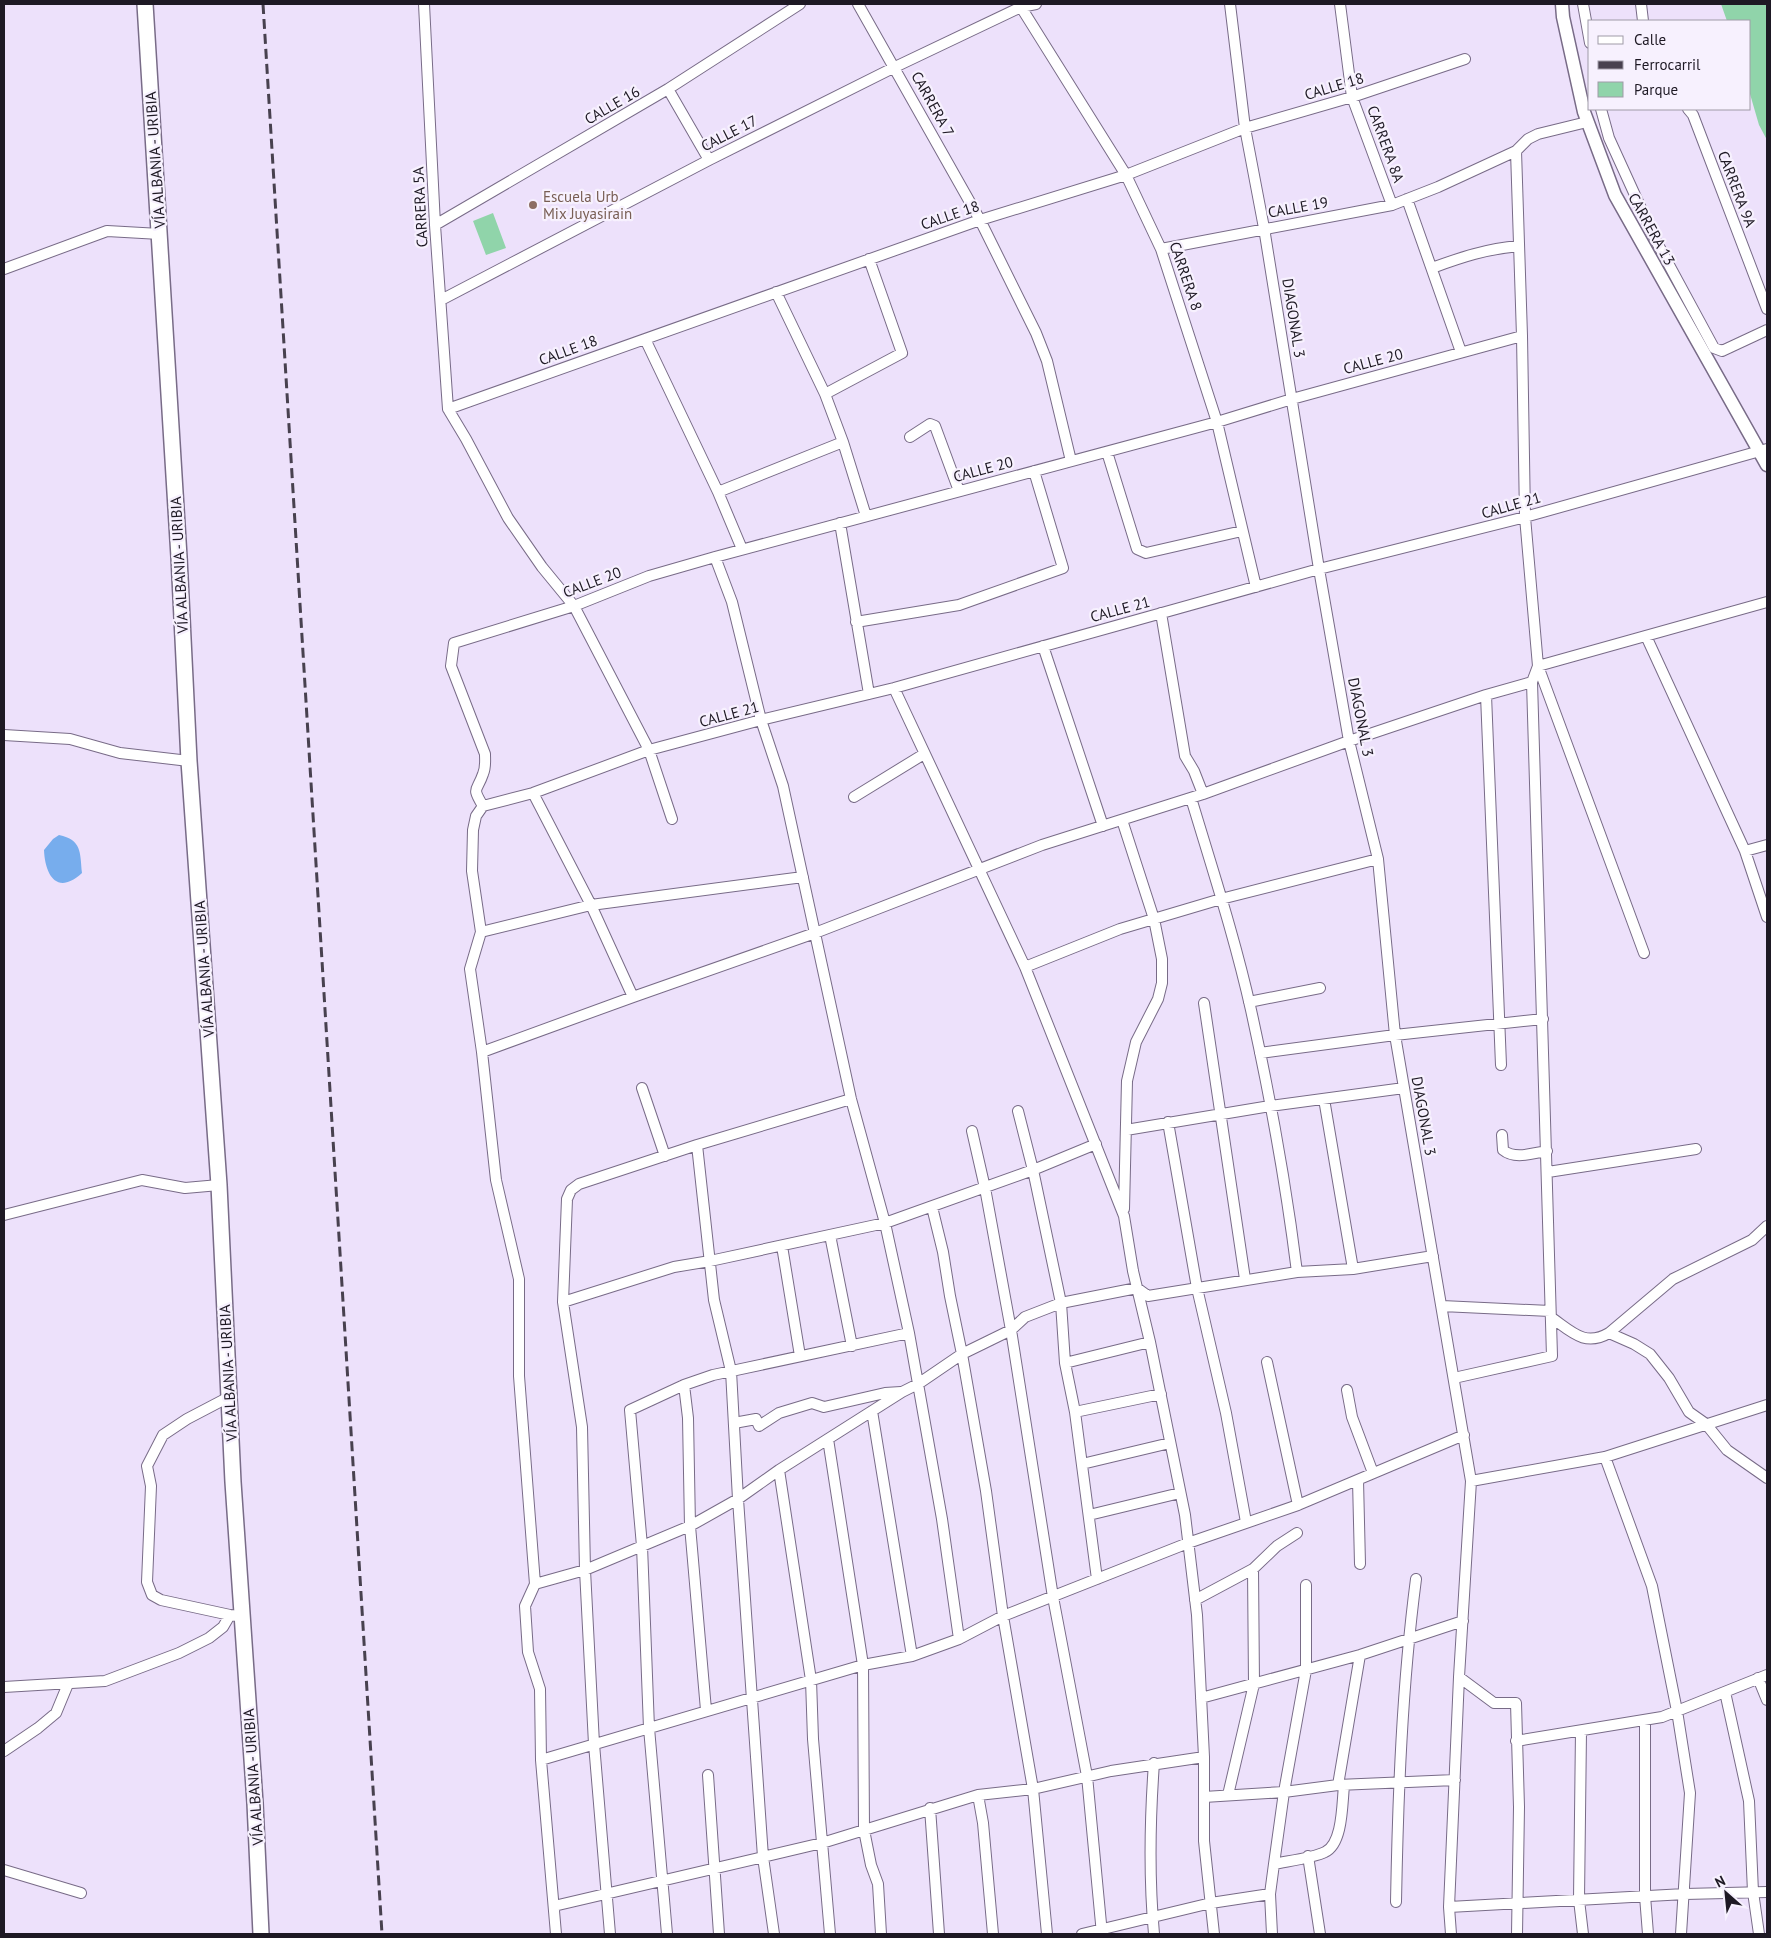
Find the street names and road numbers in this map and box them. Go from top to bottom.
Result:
street label: CARRERA 7 [907,68,959,140]
street label: CALLE 18 [1302,68,1366,104]
street label: CALLE 16 [581,82,643,128]
street label: VÍA ALBANIA - URIBIA [141,91,169,230]
street label: CARRERA 8A [1363,103,1409,185]
street label: CALLE 17 [698,111,760,155]
street label: CARRERA 9A [1714,148,1760,230]
street label: CARRERA 5A [408,166,432,248]
street label: CARRERA 13 [1624,189,1680,269]
street label: CALLE 19 [1266,192,1330,222]
street label: CALLE 18 [918,196,982,234]
street label: CARRERA 8 [1165,239,1207,313]
street label: DIAGONAL 3 [1278,277,1310,359]
street label: CALLE 18 [536,331,600,369]
street label: CALLE 20 [1341,344,1405,378]
street label: CALLE 20 [951,452,1015,486]
street label: CALLE 21 [1479,487,1543,523]
street label: VÍA ALBANIA - URIBIA [166,496,192,635]
street label: CALLE 20 [560,562,624,602]
street label: CALLE 21 [1088,592,1152,626]
street label: DIAGONAL 3 [1344,676,1378,758]
street label: CALLE 21 [697,697,761,731]
street label: VÍA ALBANIA - URIBIA [190,900,218,1039]
street label: DIAGONAL 3 [1408,1075,1440,1157]
street label: VÍA ALBANIA - URIBIA [215,1304,241,1443]
street label: VÍA ALBANIA - URIBIA [239,1708,267,1847]

